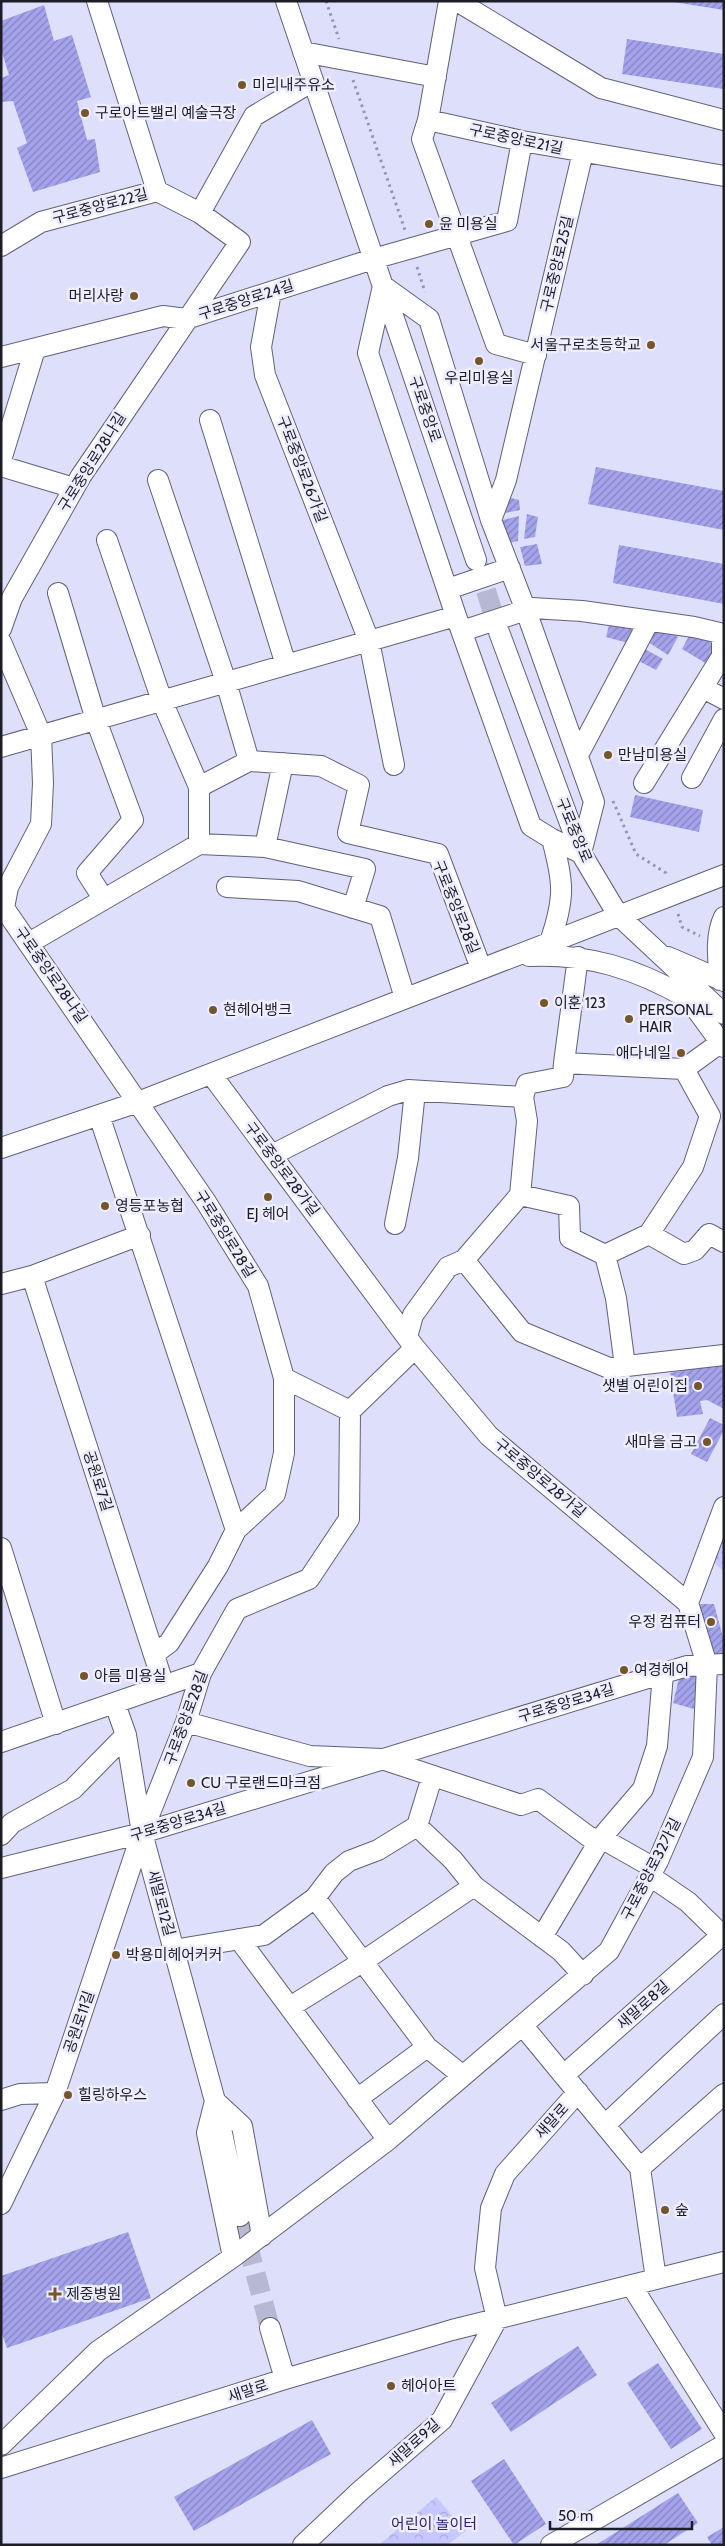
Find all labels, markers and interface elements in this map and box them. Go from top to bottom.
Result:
place label: 미리내주유소 [252,76,335,94]
marker: 미리내주유소 [236,79,248,91]
place label: 구로아트밸리 예술극장 [95,104,237,122]
marker: 구로아트밸리 예술극장 [79,107,91,119]
street label: 구로중앙로21길 [467,120,565,158]
street label: 구로중앙로22길 [50,185,150,227]
street label: 구로중앙로25길 [537,214,577,314]
place label: 윤 미용실 [439,215,498,233]
marker: 윤 미용실 [423,218,435,230]
street label: 구로중앙로24길 [196,276,296,324]
place label: 머리사랑 [69,287,124,305]
marker: 머리사랑 [128,290,140,302]
place label: 서울구로초등학교 [531,336,641,354]
marker: 서울구로초등학교 [645,339,657,351]
marker: 우리미용실 [473,355,485,367]
place label: 우리미용실 [444,369,514,387]
street label: 구로중앙로 [405,373,445,445]
street label: 구로중앙로28나길 [54,409,130,515]
street label: 구로중앙로26가길 [273,413,331,525]
place label: 만남미용실 [618,746,687,764]
marker: 만남미용실 [602,749,614,761]
street label: 구로중앙로 [552,795,596,865]
street label: 구로중앙로28길 [429,857,483,957]
street label: 구로중앙로28나길 [11,923,91,1027]
place label: 이훈 123 [554,994,606,1012]
marker: 이훈 123 [538,997,550,1009]
place label: 현헤어뱅크 [223,1001,292,1019]
place label: PERSONAL HAIR [639,1001,713,1036]
marker: 현헤어뱅크 [207,1004,219,1016]
marker: PERSONAL HAIR [623,1013,635,1025]
place label: 애다네일 [616,1044,671,1062]
marker: 애다네일 [675,1047,687,1059]
street label: 구로중앙로28가길 [241,1118,323,1220]
street label: 구로중앙로28길 [191,1187,259,1281]
marker: EJ 헤어 [262,1191,274,1203]
place label: 영등포농협 [115,1197,184,1215]
marker: 영등포농협 [99,1200,111,1212]
place label: EJ 헤어 [246,1205,290,1223]
place label: 샛별 어린이집 [602,1377,688,1395]
marker: 샛별 어린이집 [692,1380,704,1392]
place label: 새마을 금고 [625,1433,697,1451]
street label: 구로중앙로28가길 [491,1435,589,1521]
marker: 새마을 금고 [701,1436,713,1448]
street label: 공원로7길 [80,1448,116,1514]
place label: 우정 컴퓨터 [629,1613,701,1631]
marker: 우정 컴퓨터 [705,1616,717,1628]
place label: 여경헤어 [634,1661,689,1679]
marker: 여경헤어 [618,1664,630,1676]
place label: 아름 미용실 [94,1667,166,1685]
street label: 구로중앙로28길 [160,1668,212,1768]
marker: 아름 미용실 [78,1670,90,1682]
street label: 구로중앙로34길 [516,1680,616,1726]
place label: CU 구로랜드마크점 [201,1774,321,1792]
marker: CU 구로랜드마크점 [185,1777,197,1789]
street label: 구로중앙로34길 [128,1799,228,1845]
street label: 구로중앙로32가길 [617,1815,685,1923]
street label: 새말로12길 [144,1868,178,1938]
place label: 박용미헤어커커 [126,1946,223,1964]
marker: 박용미헤어커커 [110,1949,122,1961]
street label: 새말로8길 [613,1977,673,2033]
street label: 공원로11길 [60,1988,98,2056]
place label: 힐링하우스 [78,2086,147,2104]
marker: 힐링하우스 [62,2089,74,2101]
street label: 새말로 [531,2100,573,2142]
place label: 숲 [675,2201,689,2219]
marker: 숲 [659,2204,671,2216]
place label: 제중병원 [66,2285,121,2303]
marker: 제중병원 [48,2287,62,2301]
street label: 새말로 [226,2376,270,2406]
place label: 헤어아트 [401,2377,456,2395]
marker: 헤어아트 [385,2380,397,2392]
street label: 새말로9길 [384,2415,444,2471]
scale bar [550,2498,692,2530]
text: 50 m [558,2507,593,2525]
park label: 어린이 놀이터 [391,2515,477,2533]

